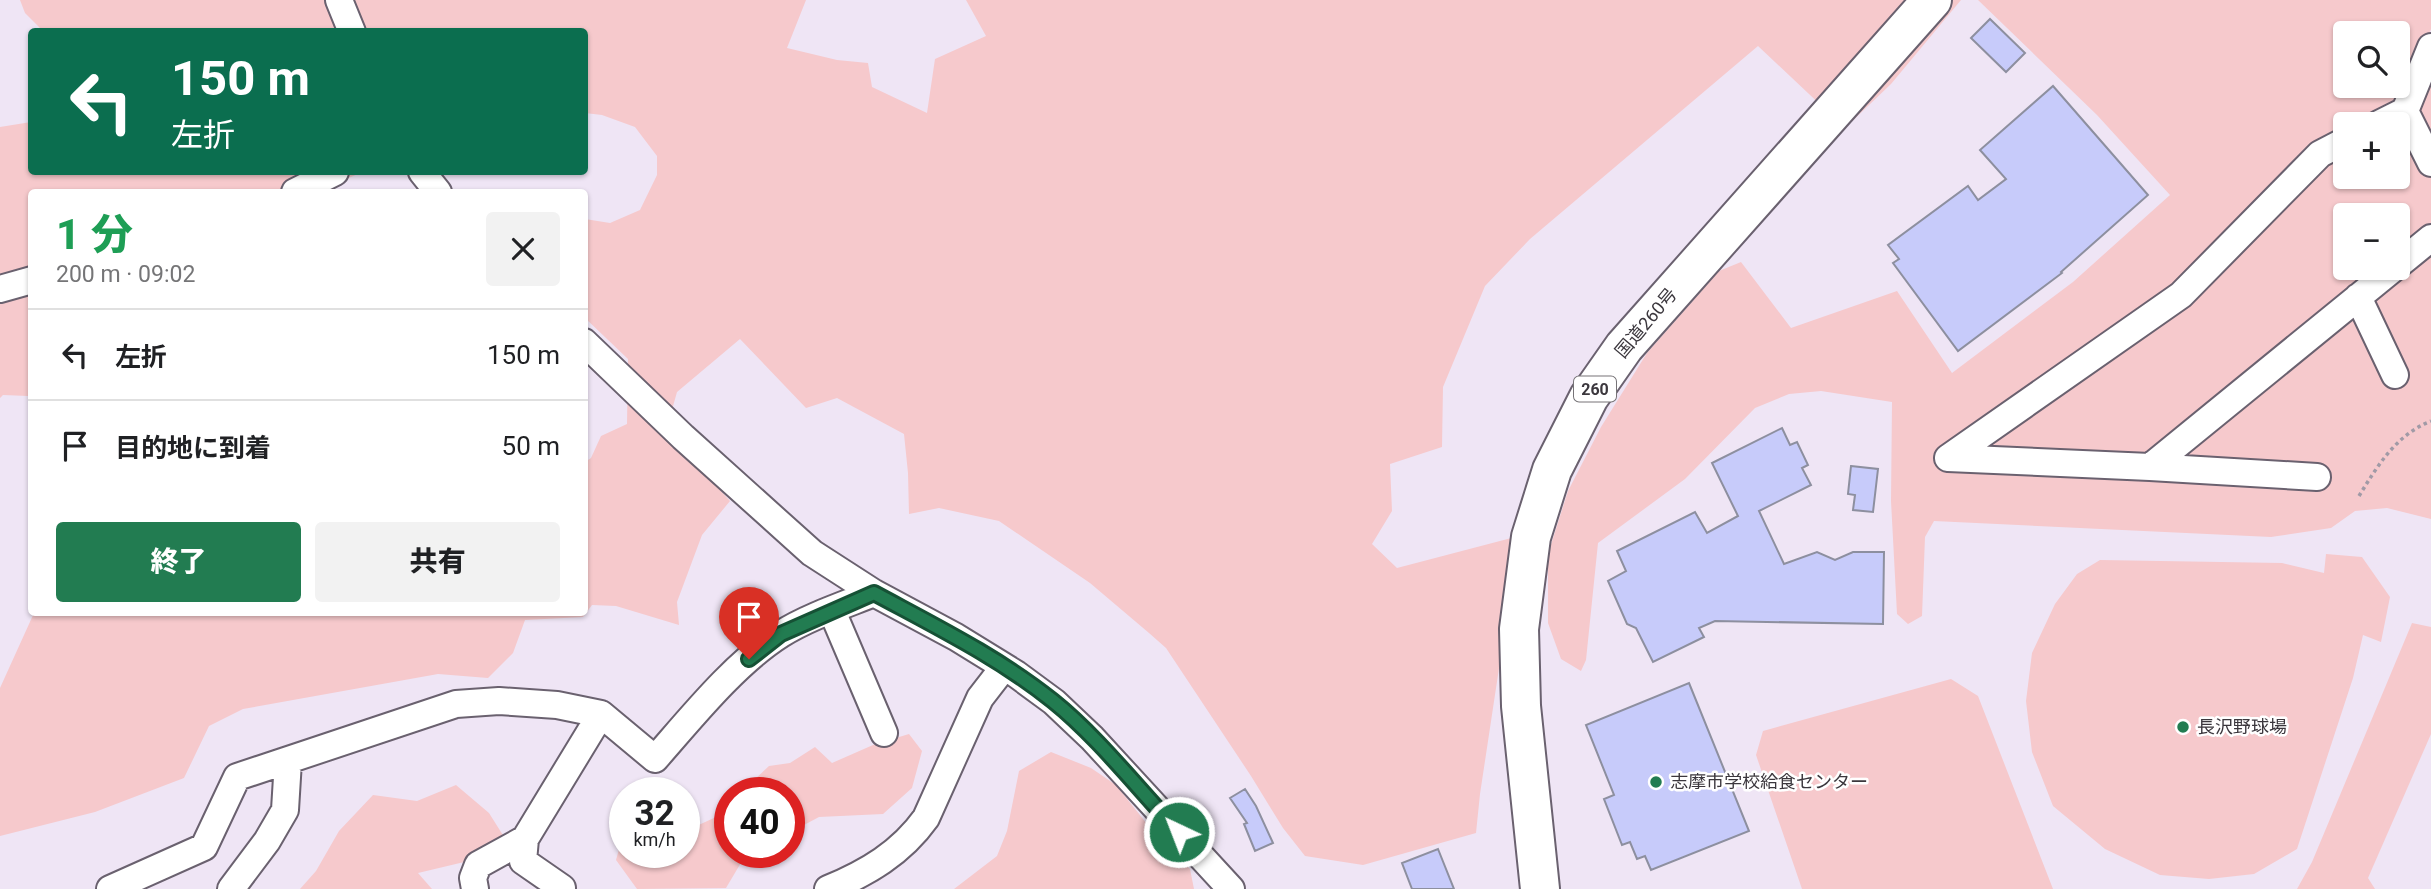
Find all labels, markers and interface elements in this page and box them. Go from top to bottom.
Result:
map controls [2333,21,2410,280]
button: search [2333,21,2410,98]
text: 150 m [171,50,310,107]
icon: left [56,56,147,147]
button: + [2333,112,2410,189]
text: 左折 [171,116,235,154]
button: − [2333,203,2410,280]
text: 1 分 [56,210,133,259]
button: close [486,212,560,286]
text: 200 m · 09:02 [56,261,195,288]
street label: 国道260号 [1610,284,1681,362]
icon: left [56,336,94,374]
text: 150 m [487,340,560,370]
text: 左折 [115,342,167,372]
road number: 260 [1574,376,1616,402]
icon: arrive [56,427,94,465]
text: 50 m [502,431,560,461]
text: 目的地に到着 [115,433,271,463]
button: 終了 [56,522,301,602]
button: 共有 [315,522,560,602]
pin [719,587,779,659]
icon: arrive [730,598,768,636]
place label: 長沢野球場 [2197,716,2287,737]
marker: 長沢野球場 [2175,719,2191,735]
place label: 志摩市学校給食センター [1670,771,1868,792]
marker: 志摩市学校給食センター [1648,774,1664,790]
speed limit sign: 40 [714,777,805,868]
text: 32 [634,793,675,834]
position arrow [1142,795,1216,869]
text: km/h [633,829,676,850]

